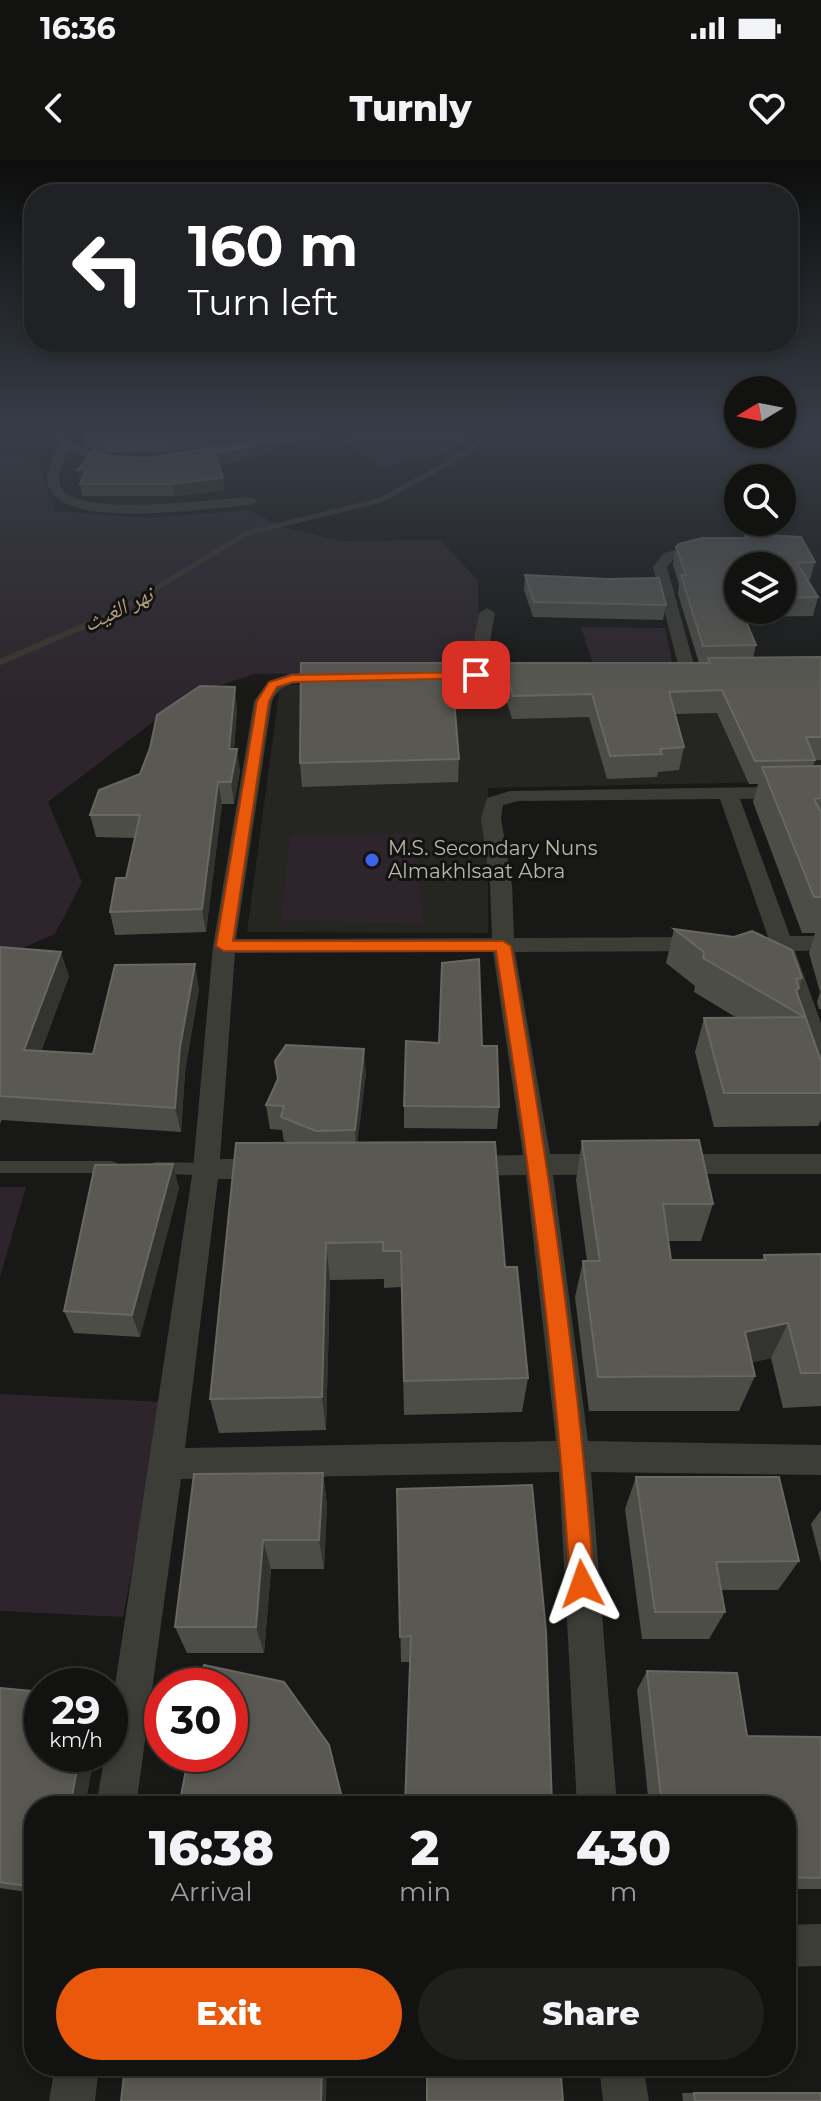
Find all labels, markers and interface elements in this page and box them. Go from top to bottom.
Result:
text: 16:36 [40,10,116,47]
icon: back [32,86,76,130]
text: Turnly [350,86,471,130]
icon: heart [745,86,789,130]
text: 160 m [188,212,358,280]
icon: left [56,216,160,320]
text: Turn left [188,280,339,324]
north arrow [724,376,796,448]
map controls [724,376,796,624]
button: search [724,464,796,536]
button: layers [724,552,796,624]
water label: نهر الغيث [79,579,160,637]
pin [442,641,510,709]
icon: arrive [454,653,498,697]
place label: M.S. Secondary Nuns Almakhlsaat Abra [388,836,598,883]
marker: M.S. Secondary Nuns Almakhlsaat Abra [363,851,381,869]
position arrow [540,1542,624,1626]
speed limit sign: 30 [144,1668,248,1772]
text: 29 [51,1685,101,1734]
text: km/h [49,1728,103,1752]
text: 16:38 [149,1819,274,1877]
text: 2 [411,1819,439,1877]
text: 430 [576,1819,671,1877]
text: Arrival [170,1876,252,1908]
text: min [399,1876,451,1908]
text: m [610,1876,637,1908]
button: Exit [56,1968,402,2060]
button: Share [418,1968,764,2060]

